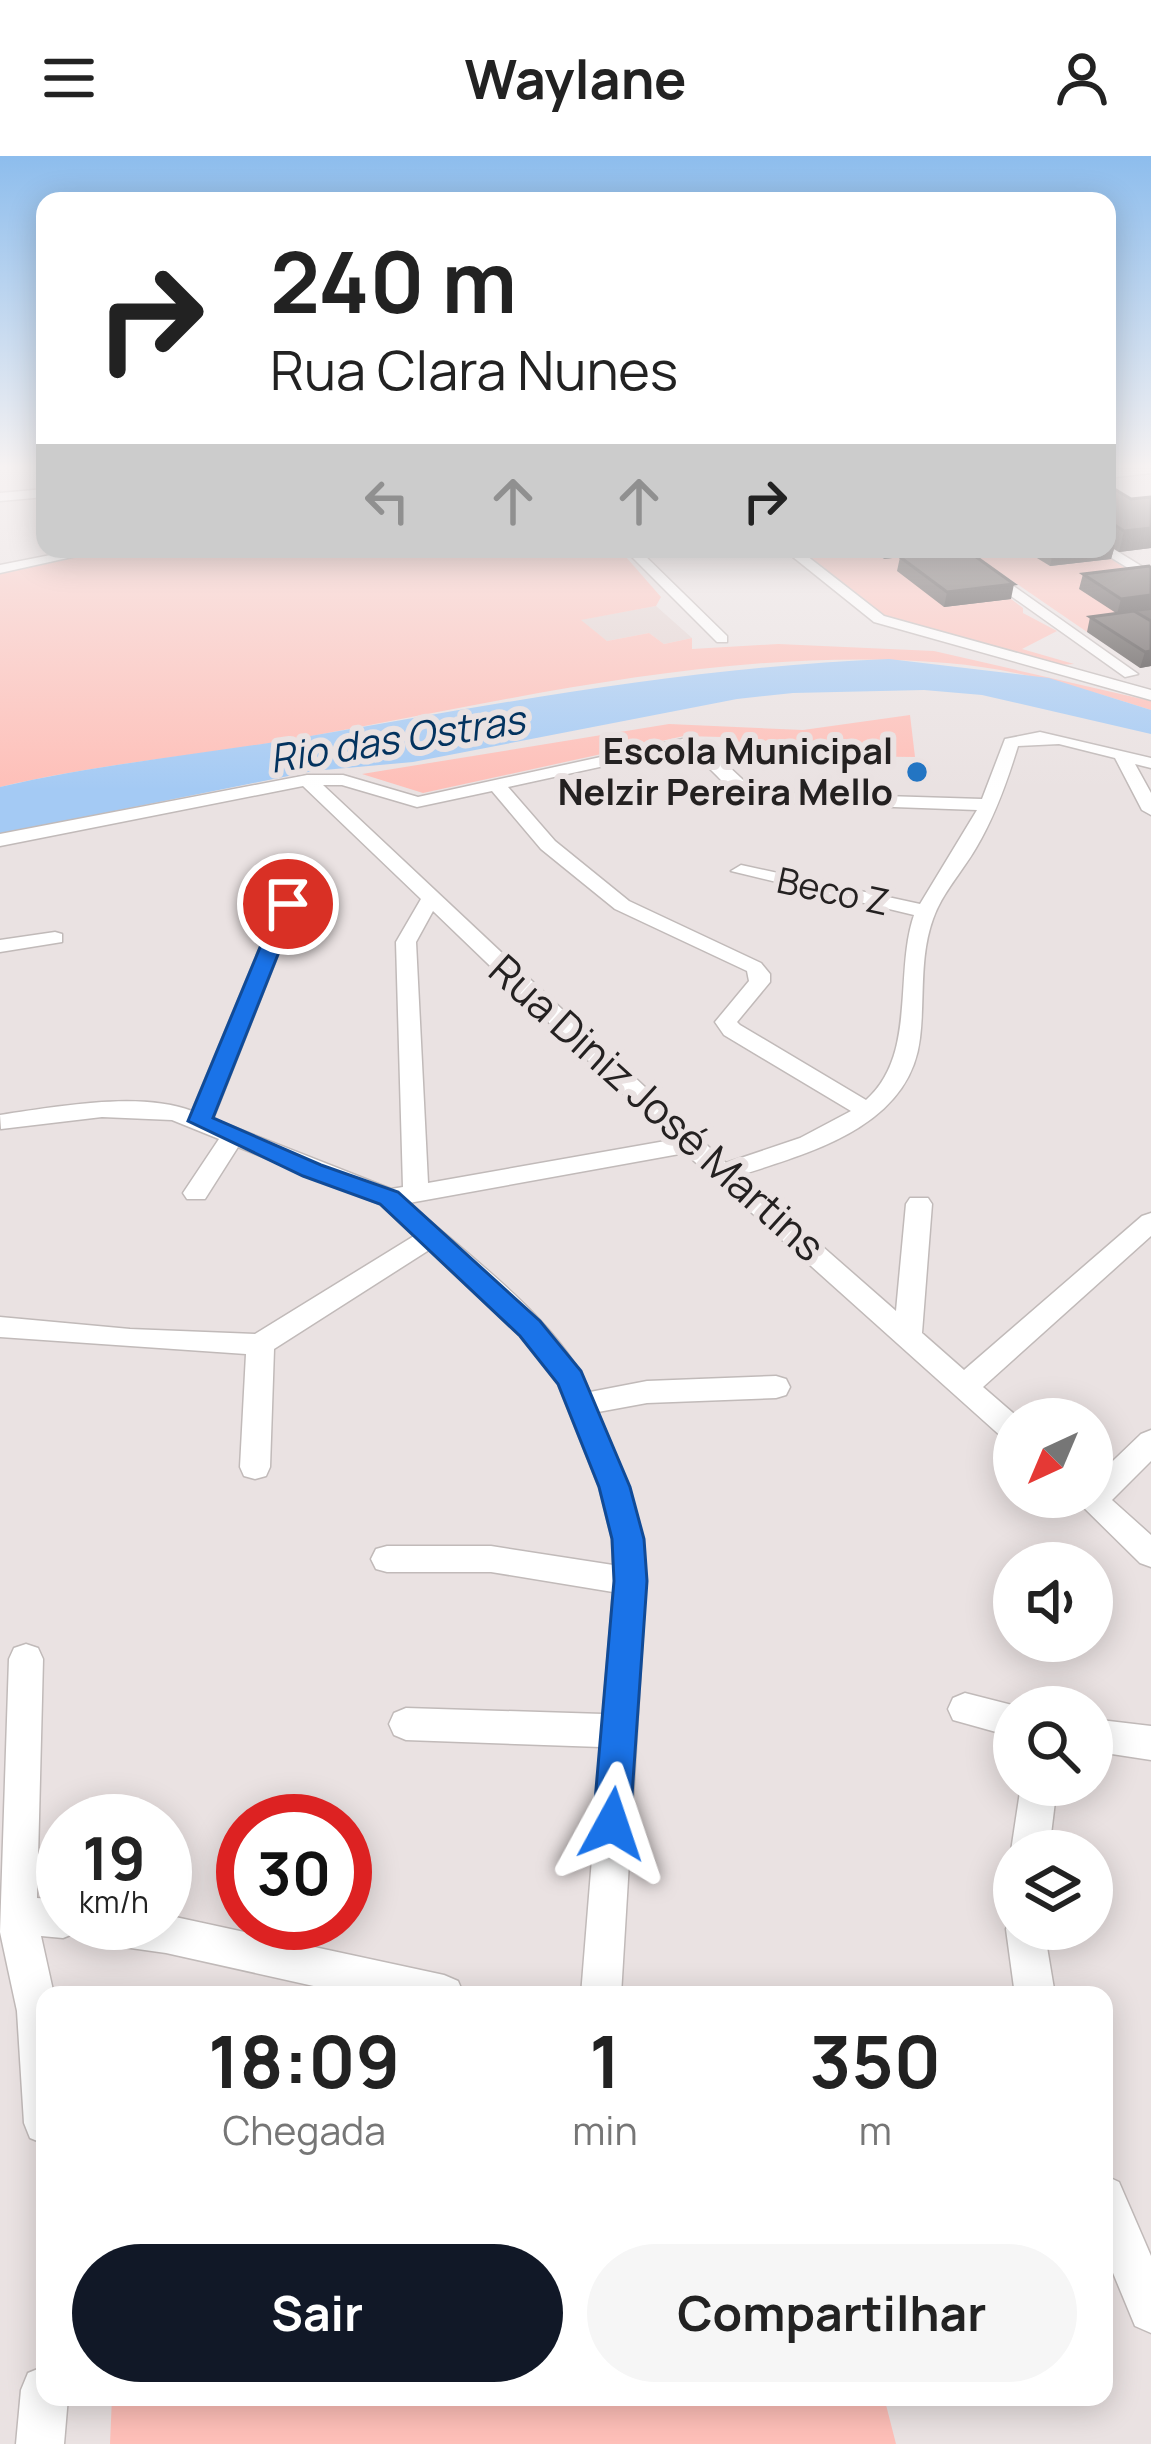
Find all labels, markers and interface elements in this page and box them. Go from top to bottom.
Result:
text: Waylane [464,41,687,115]
icon: menu [36,45,102,111]
icon: person [1049,45,1115,111]
text: 240 m [270,223,517,338]
icon: right [72,240,228,396]
text: Rua Clara Nunes [270,332,678,406]
icon: left [354,468,420,534]
icon: ahead [480,468,546,534]
icon: ahead [606,468,672,534]
icon: right [732,468,798,534]
water label: Rio das Ostras [266,691,531,785]
place label: Escola Municipal Nelzir Pereira Mello [558,726,893,816]
marker: Escola Municipal Nelzir Pereira Mello [904,759,930,785]
pin [237,853,339,955]
street label: Beco Z [773,855,894,926]
icon: arrive [255,871,321,937]
street label: Rua Diniz José Martins [477,941,838,1274]
north arrow [993,1398,1113,1518]
map controls [993,1398,1113,1950]
button: sound [993,1542,1113,1662]
button: search [993,1686,1113,1806]
position arrow [549,1761,675,1887]
speed limit sign: 30 [216,1794,372,1950]
text: 19 [82,1816,146,1898]
button: layers [993,1830,1113,1950]
text: km/h [79,1881,149,1922]
text: 18:09 [208,2011,400,2110]
text: 1 [589,2011,621,2110]
text: 350 [810,2011,941,2110]
text: Chegada [222,2103,386,2157]
text: min [572,2103,638,2157]
text: m [859,2103,892,2157]
button: Sair [72,2244,563,2382]
button: Compartilhar [587,2244,1077,2382]

